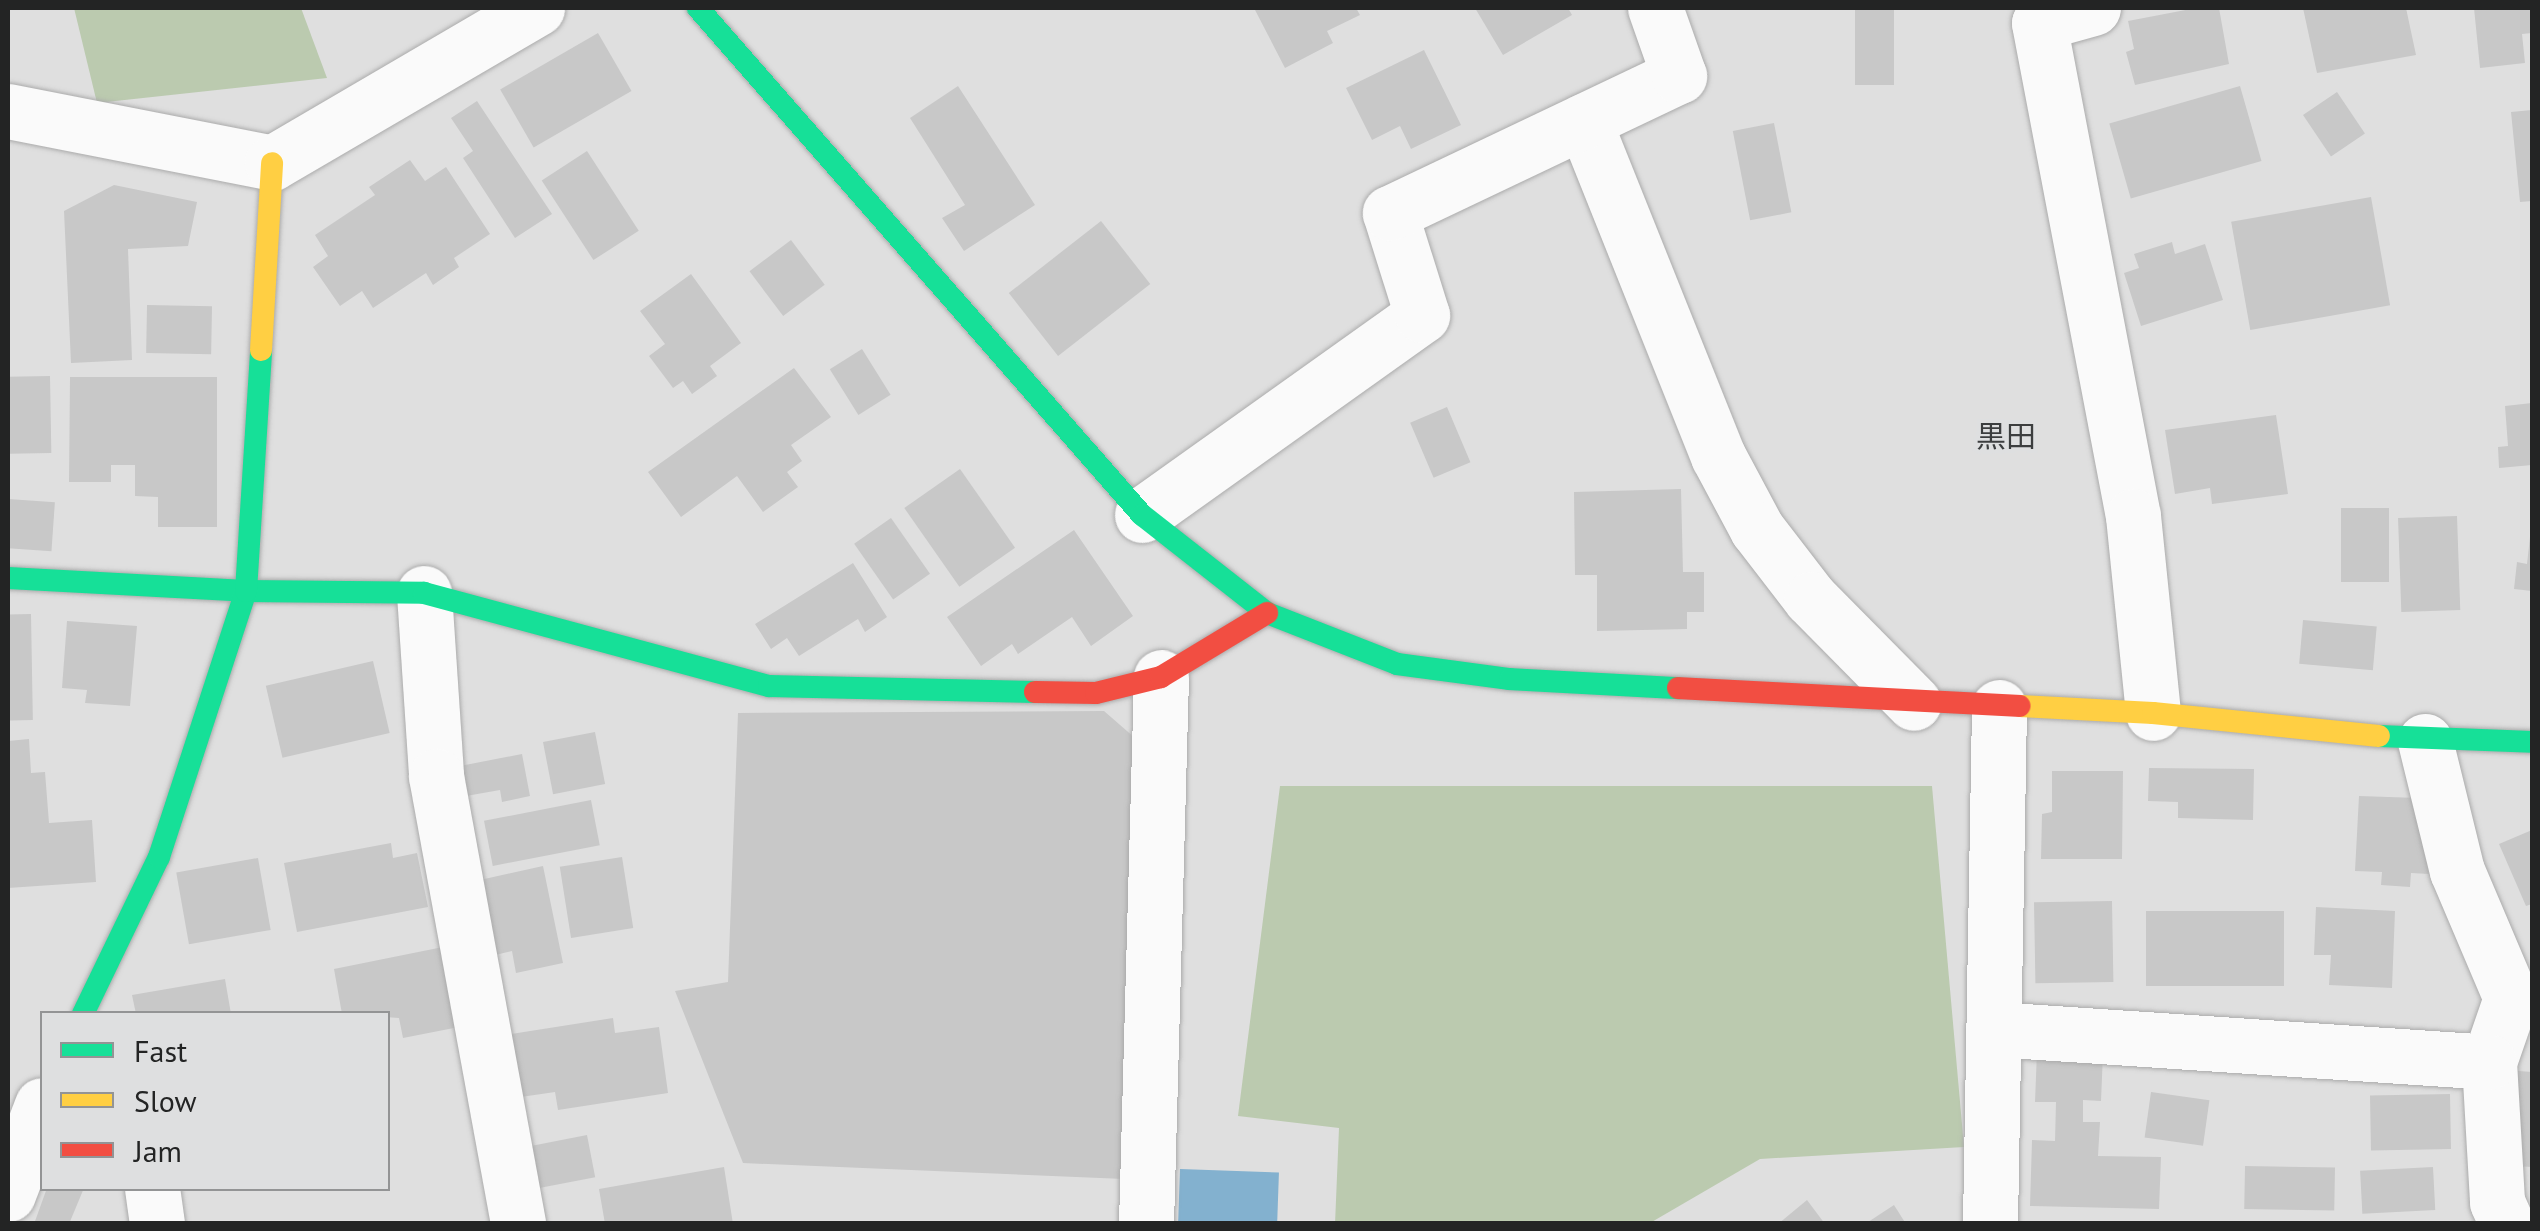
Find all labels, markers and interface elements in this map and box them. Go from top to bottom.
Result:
district label: 黒田 [1976,418,2036,454]
legend [40,1011,390,1191]
text: Fast [134,1031,187,1070]
text: Slow [134,1081,197,1120]
text: Jam [134,1131,182,1170]

